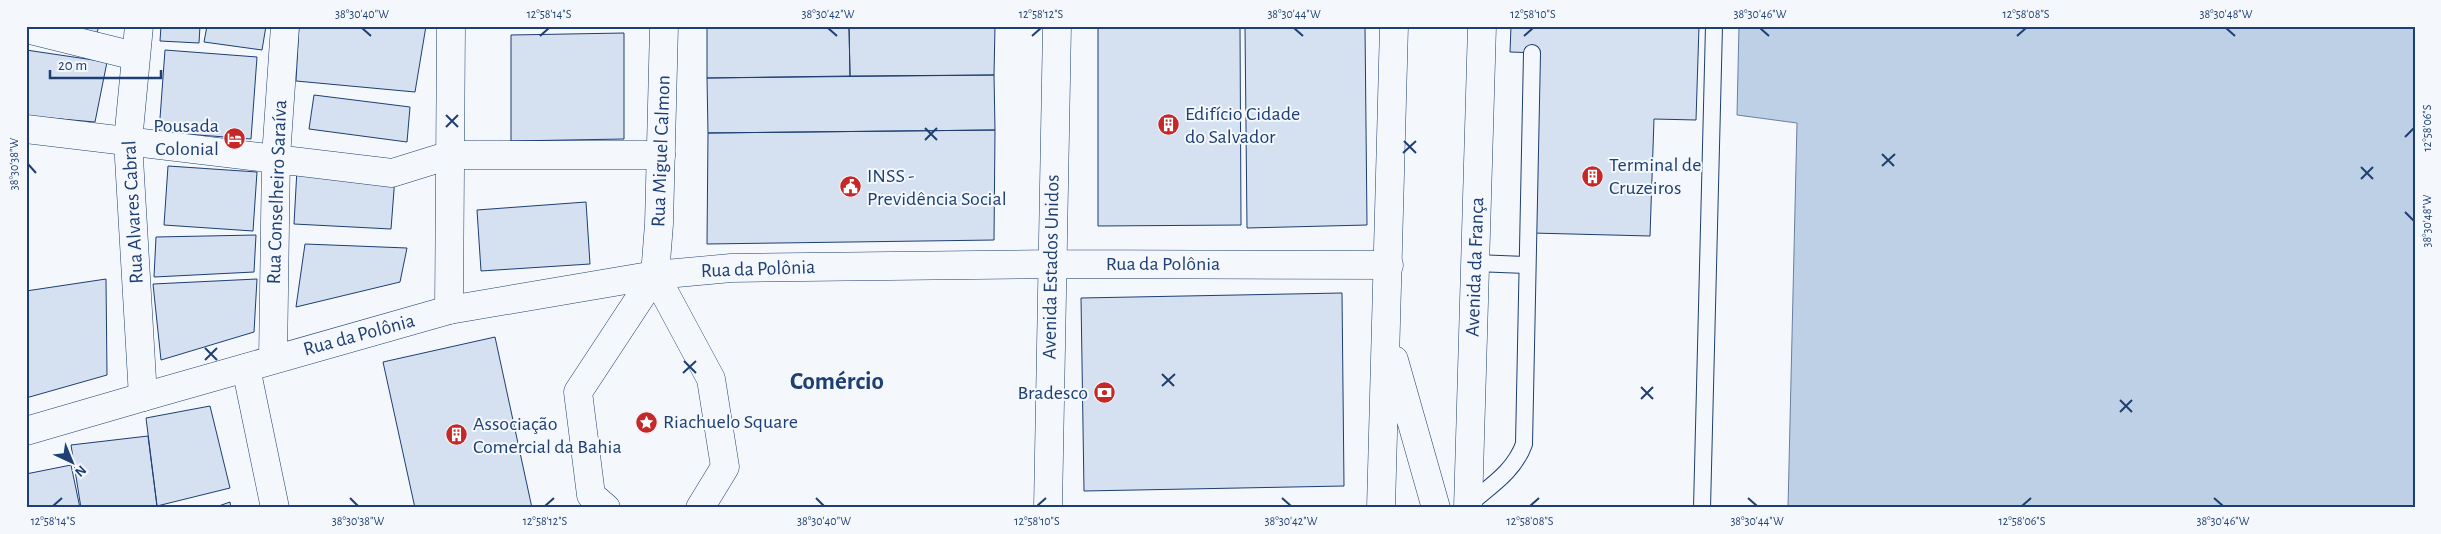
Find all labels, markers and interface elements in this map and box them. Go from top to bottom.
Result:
text: 38°30'40"W [335,8,389,20]
text: 12°58'14"S [527,8,572,20]
text: 38°30'42"W [802,8,855,20]
text: 12°58'12"S [1019,8,1064,20]
text: 38°30'44"W [1267,8,1321,20]
text: 12°58'10"S [1510,8,1556,20]
text: 38°30'46"W [1733,8,1787,20]
text: 12°58'08"S [2003,8,2050,20]
text: 38°30'48"W [2199,8,2253,20]
scale bar [50,48,161,80]
text: 20 m [58,58,87,73]
street label: Rua Miguel Calmon [648,75,674,227]
street label: Rua Conselheiro Saraíva [264,99,290,285]
place label: Edifício Cidade do Salvador [1185,104,1300,147]
text: 12°58'06"S [2421,104,2433,151]
building icon: Edifício Cidade do Salvador [1157,113,1181,137]
place label: Pousada Colonial [153,116,219,159]
hotel icon: Pousada Colonial [223,126,247,150]
text: 38°30'38"W [8,138,20,190]
street label: Rua Alvares Cabral [119,140,147,284]
place label: Terminal de Cruzeiros [1609,155,1701,198]
building icon: Terminal de Cruzeiros [1581,164,1605,188]
place label: INSS - Previdência Social [867,166,1007,209]
street label: Avenida Estados Unidos [1039,174,1063,360]
public building icon: INSS - Previdência Social [839,175,863,199]
text: 38°30'48"W [2421,194,2433,248]
street label: Avenida da França [1463,197,1487,337]
street label: Rua da Polônia [1106,254,1220,274]
street label: Rua da Polônia [700,257,816,281]
street label: Rua da Polônia [301,310,417,360]
district label: Comércio [790,369,884,394]
bank icon: Bradesco [1092,381,1116,405]
place label: Bradesco [1017,383,1088,403]
place icon: Riachuelo Square [635,410,659,434]
place label: Riachuelo Square [663,412,798,432]
place label: Associação Comercial da Bahia [473,414,622,457]
building icon: Associação Comercial da Bahia [445,423,469,447]
north arrow [48,436,98,486]
text: N [72,462,89,479]
text: 12°58'14"S [31,515,76,527]
text: 38°30'38"W [332,515,384,527]
text: 12°58'12"S [523,515,568,527]
text: 38°30'40"W [797,515,851,527]
text: 12°58'10"S [1014,515,1060,527]
text: 38°30'42"W [1265,515,1318,527]
text: 12°58'08"S [1507,515,1554,527]
text: 38°30'44"W [1730,515,1784,527]
text: 12°58'06"S [1999,515,2046,527]
text: 38°30'46"W [2196,515,2250,527]

